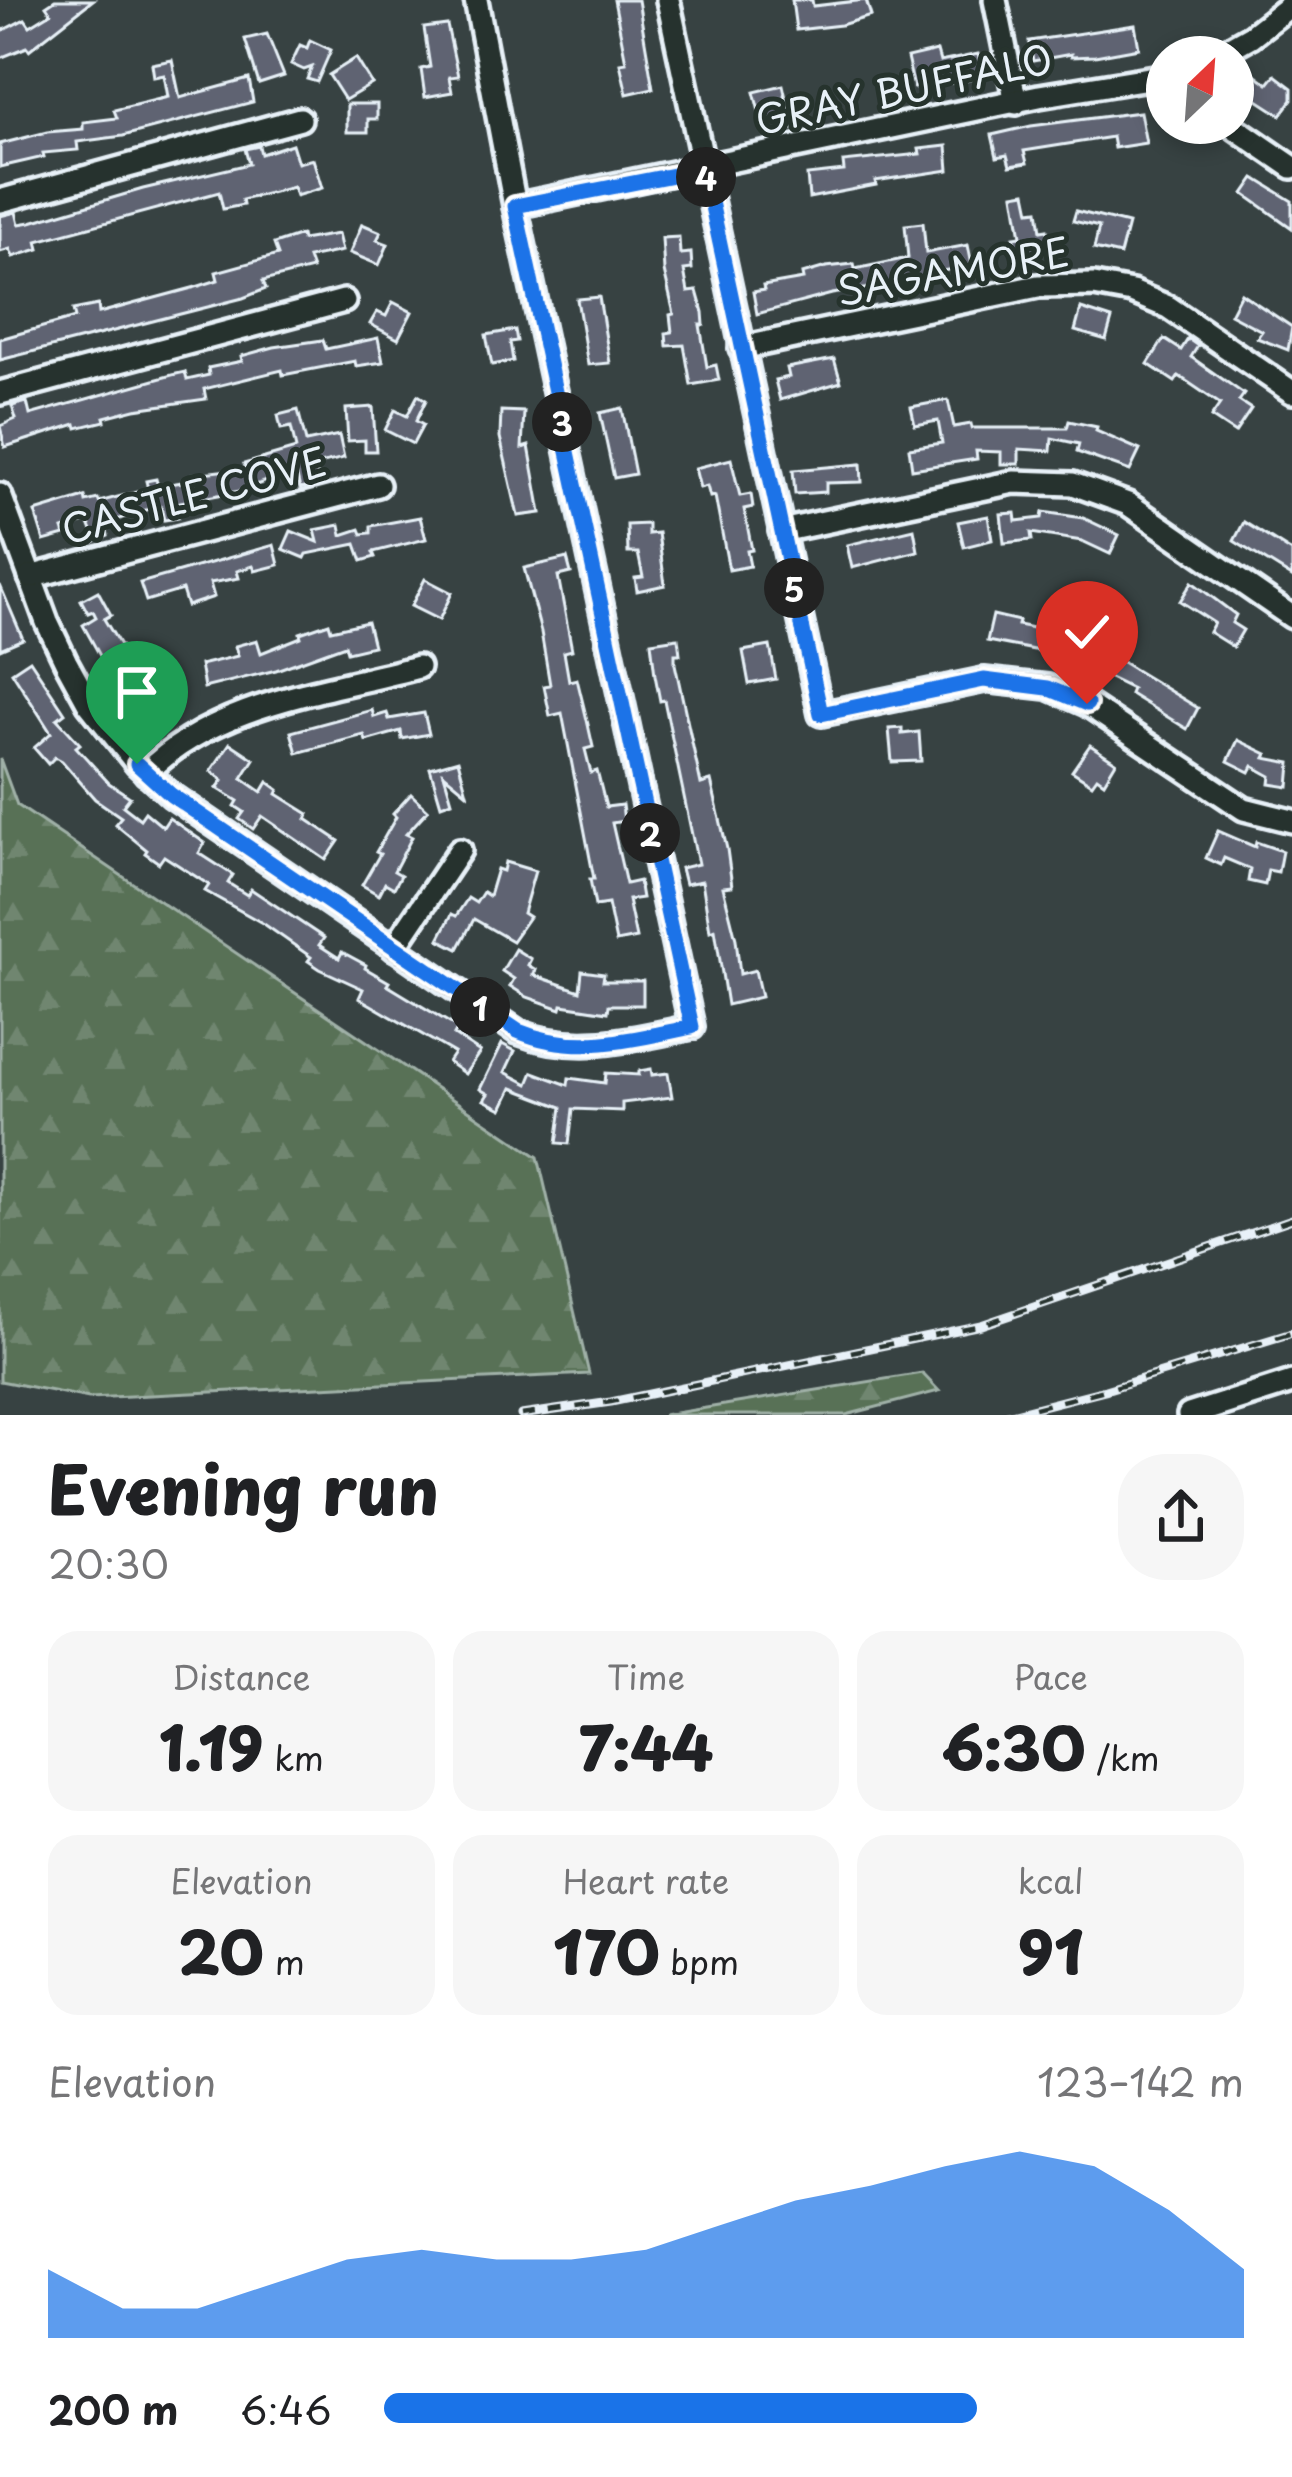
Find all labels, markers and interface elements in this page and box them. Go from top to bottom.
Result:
street label: GRAY BUFFALO [749,27,1057,148]
north arrow [1146,36,1254,144]
map controls [1146,36,1254,144]
pin: 4 [676,147,736,207]
text: 4 [695,152,717,202]
street label: SAGAMORE [832,220,1073,319]
pin: 3 [532,392,592,452]
text: 3 [551,397,573,447]
street label: CASTLE COVE [54,430,332,557]
pin: 5 [764,558,824,618]
text: 5 [783,563,805,613]
pin [1036,581,1138,704]
icon: check [1054,599,1120,665]
pin [86,641,188,764]
icon: arrive [104,659,170,725]
pin: 2 [620,803,680,863]
text: 2 [638,808,662,858]
pin: 1 [450,977,510,1037]
text: 1 [472,982,488,1032]
text: Evening run [48,1438,439,1537]
button: share [1118,1454,1244,1580]
text: 20:30 [48,1533,169,1592]
text: Distance [172,1651,311,1701]
text: Time [607,1651,685,1701]
text: Pace [1013,1651,1088,1701]
text: 1.19 [159,1701,263,1791]
text: 7:44 [579,1701,713,1791]
text: 6:30 [942,1701,1086,1791]
text: km [263,1732,324,1782]
text: /km [1086,1732,1160,1782]
text: Elevation [170,1855,313,1905]
text: Heart rate [563,1855,729,1905]
text: kcal [1018,1855,1084,1905]
text: 20 [178,1905,264,1995]
text: 170 [553,1905,660,1995]
text: 91 [1018,1905,1083,1995]
text: m [264,1936,305,1986]
text: bpm [660,1936,739,1986]
text: Elevation [48,2051,216,2110]
text: 123–142 m [1037,2051,1244,2110]
text: 200 m [48,2379,178,2438]
text: 6:46 [240,2379,332,2438]

